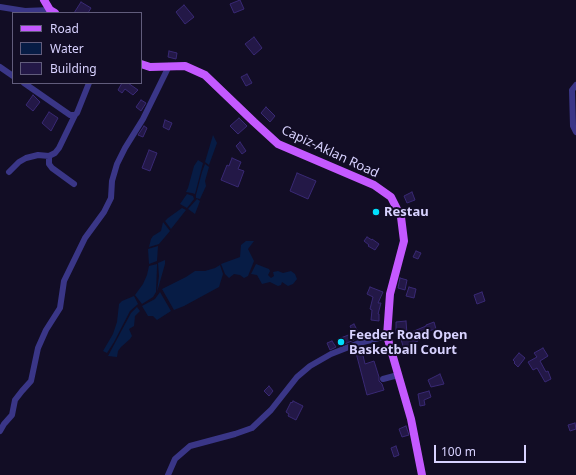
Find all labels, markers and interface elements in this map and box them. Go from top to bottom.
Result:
legend [12,12,142,84]
text: Road [50,20,79,37]
text: Water [50,40,84,57]
text: Building [50,60,97,77]
street label: Capiz-Aklan Road [279,123,381,181]
place label: Restau [384,204,429,220]
marker: Restau [371,207,381,217]
place label: Feeder Road Open Basketball Court [349,327,468,358]
marker: Feeder Road Open Basketball Court [336,337,346,347]
scale bar [436,437,528,463]
text: 100 m [441,443,476,460]

